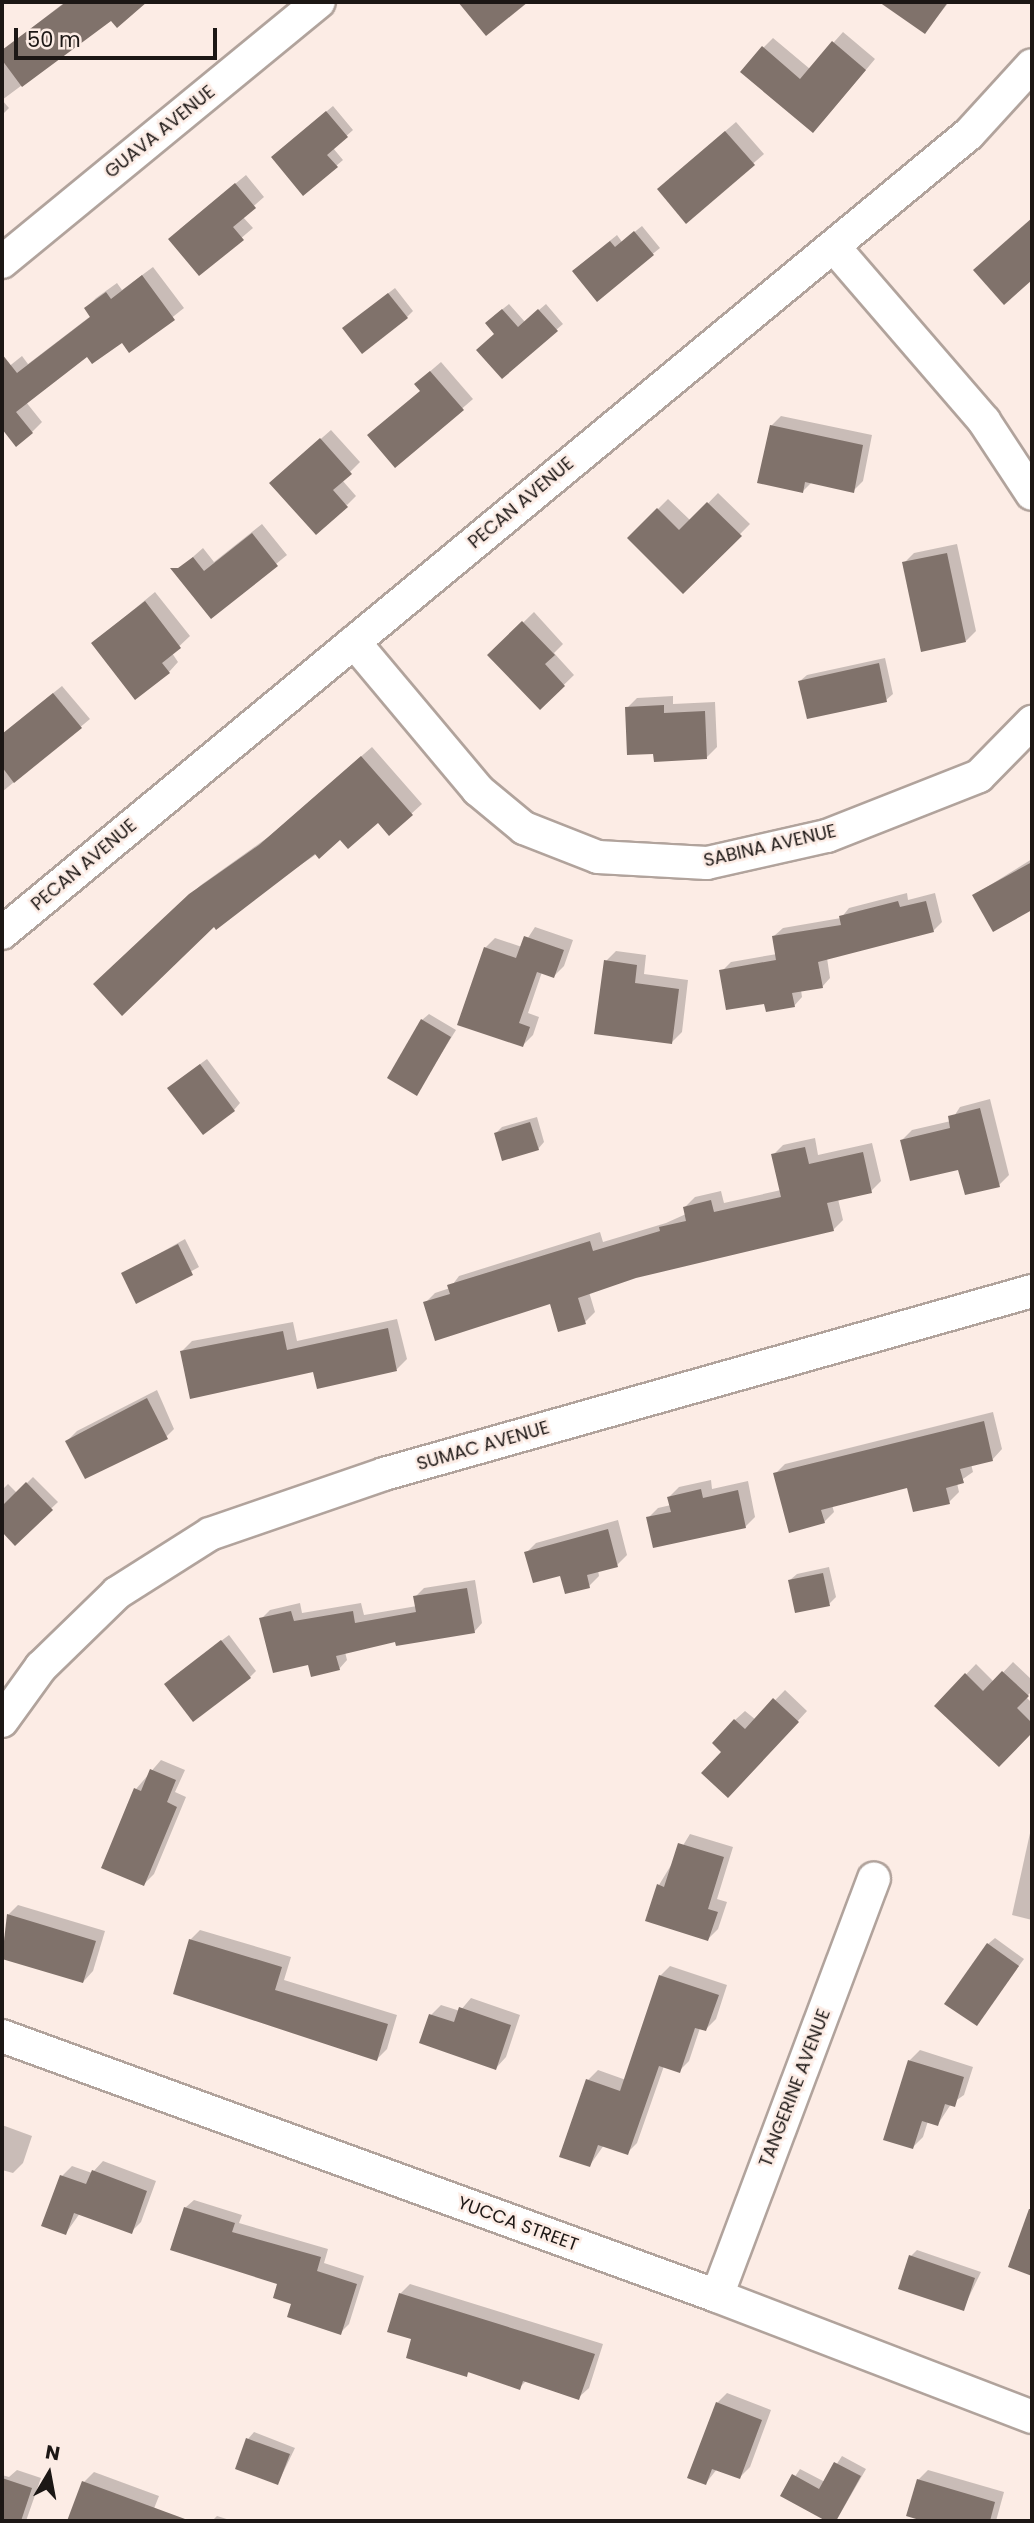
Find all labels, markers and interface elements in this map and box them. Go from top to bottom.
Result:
scale bar [18,14,220,58]
text: 50 m [27,25,81,54]
street label: GUAVA AVENUE [101,81,219,183]
street label: PECAN AVENUE [464,453,578,553]
street label: PECAN AVENUE [27,815,141,915]
street label: SABINA AVENUE [702,820,838,872]
street label: SUMAC AVENUE [414,1417,552,1475]
street label: TANGERINE AVENUE [755,2006,835,2170]
street label: YUCCA STREET [455,2192,581,2256]
text: N [43,2438,62,2467]
north arrow [14,2439,84,2509]

